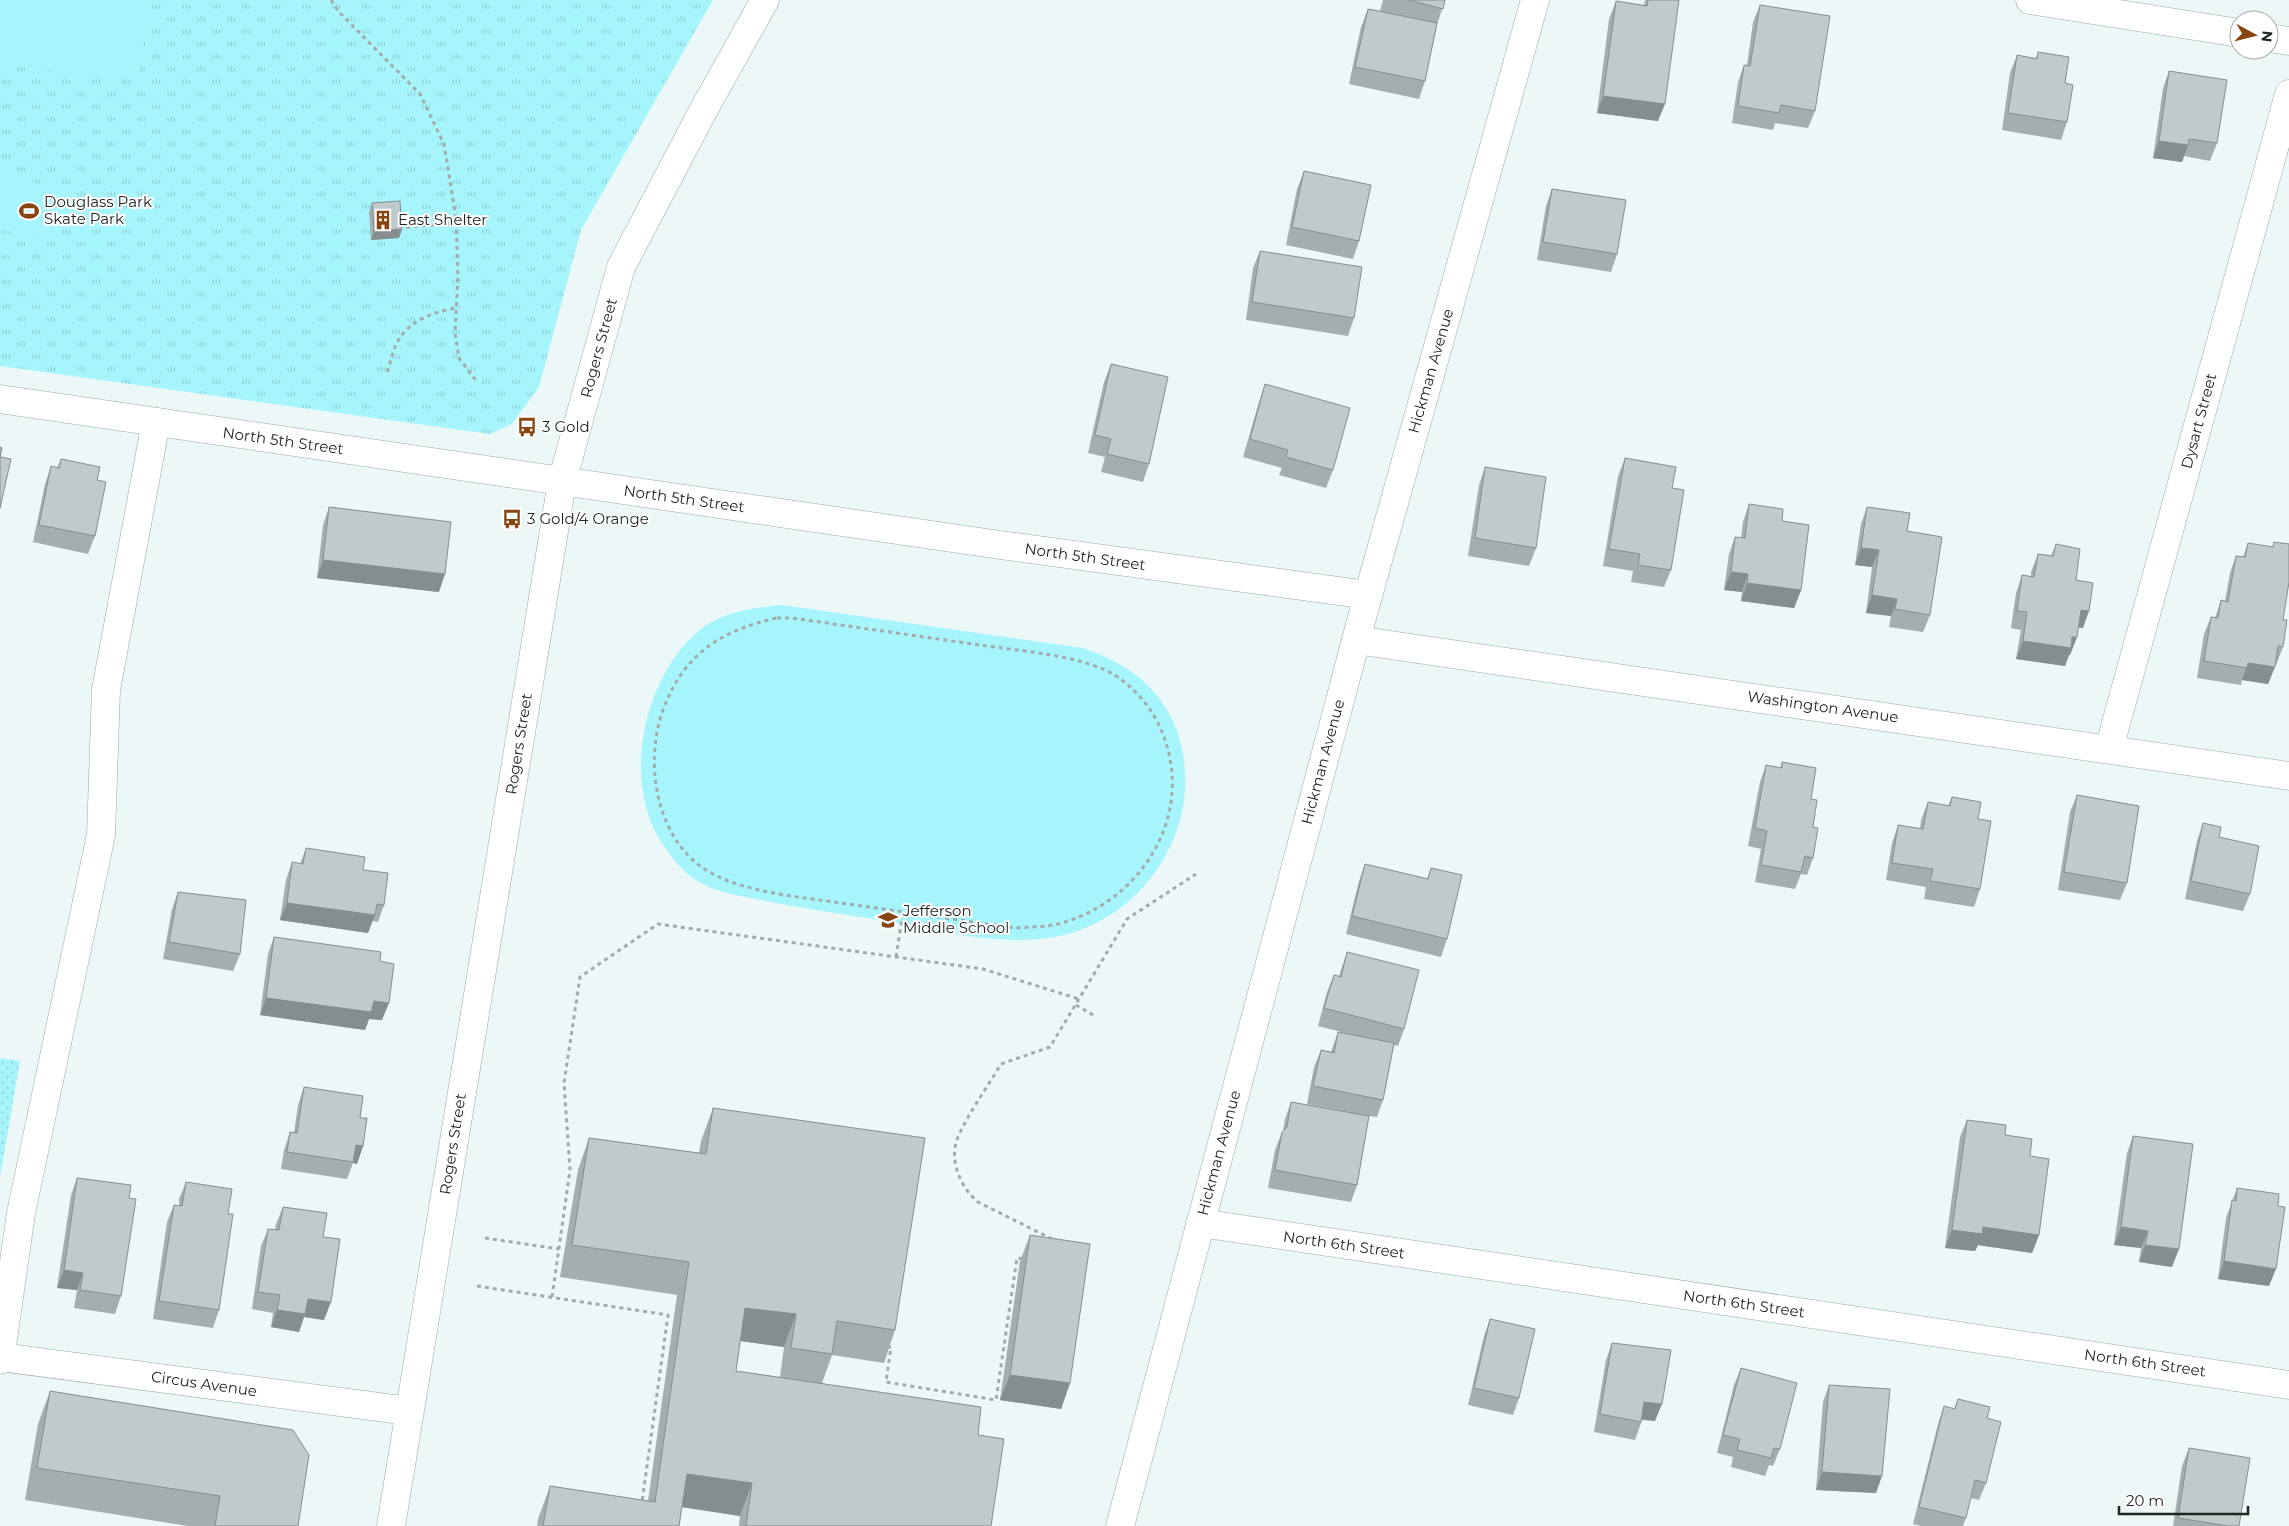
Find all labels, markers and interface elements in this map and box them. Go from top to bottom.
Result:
north arrow [2229,10,2279,60]
text: N [2257,30,2277,43]
place label: Douglass Park Skate Park [44,192,152,228]
sports icon: Douglass Park Skate Park [18,200,40,222]
building icon: East Shelter [372,209,394,231]
place label: East Shelter [398,210,487,229]
street label: Rogers Street [576,296,621,400]
street label: Hickman Avenue [1404,306,1457,435]
street label: Dysart Street [2177,371,2220,471]
bus stop icon: 3 Gold [516,416,538,438]
place label: 3 Gold [542,417,590,436]
street label: North 5th Street [221,423,345,458]
street label: North 5th Street [622,481,746,516]
bus stop icon: 3 Gold/4 Orange [501,508,523,530]
place label: 3 Gold/4 Orange [527,509,649,528]
street label: North 5th Street [1023,539,1147,574]
street label: Washington Avenue [1746,686,1900,727]
street label: Rogers Street [501,692,536,796]
street label: Hickman Avenue [1297,697,1348,827]
place label: Jefferson Middle School [902,901,1009,937]
school or university icon: Jefferson Middle School [877,909,899,931]
street label: Hickman Avenue [1193,1088,1244,1218]
street label: Rogers Street [435,1092,470,1196]
street label: North 6th Street [1282,1227,1406,1262]
street label: North 6th Street [1682,1286,1806,1321]
street label: North 6th Street [2083,1345,2207,1380]
street label: Circus Avenue [150,1367,258,1400]
scale bar [2119,1484,2248,1516]
text: 20 m [2126,1491,2164,1510]

